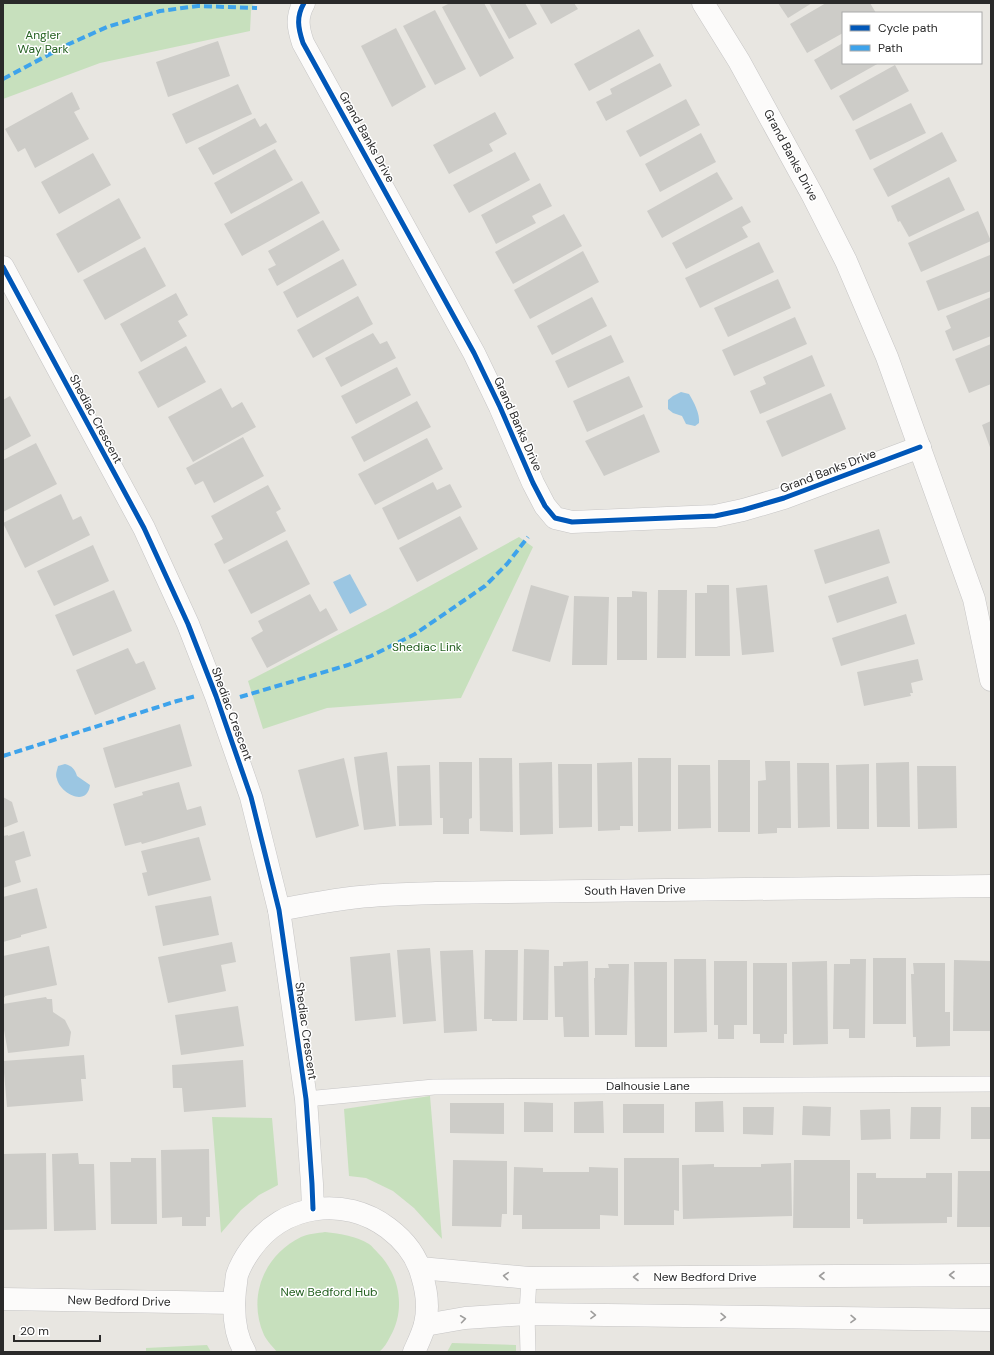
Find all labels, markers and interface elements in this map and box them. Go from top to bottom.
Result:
legend [842,12,982,64]
text: Cycle path [878,20,938,36]
park label: Angler Way Park [18,27,68,57]
text: Path [878,40,903,56]
street label: Grand Banks Drive [335,89,399,185]
street label: Grand Banks Drive [760,106,822,204]
street label: Shediac Crescent [66,372,126,467]
street label: Grand Banks Drive [490,374,546,474]
street label: Grand Banks Drive [778,445,878,497]
park label: Shediac Link [392,639,462,655]
street label: Shediac Crescent [208,665,256,763]
street label: South Haven Drive [584,881,686,899]
street label: Shediac Crescent [291,981,321,1081]
street label: Dalhousie Lane [606,1078,690,1094]
street label: New Bedford Drive [653,1269,757,1285]
one-way arrow [949,1271,955,1279]
one-way arrow [503,1272,509,1281]
one-way arrow [819,1272,825,1280]
one-way arrow [633,1273,639,1281]
park label: New Bedford Hub [280,1284,378,1300]
street label: New Bedford Drive [67,1292,171,1310]
one-way arrow [590,1311,596,1319]
one-way arrow [720,1313,726,1321]
one-way arrow [460,1315,467,1324]
one-way arrow [850,1315,856,1323]
scale bar [14,1317,100,1343]
text: 20 m [20,1323,49,1339]

